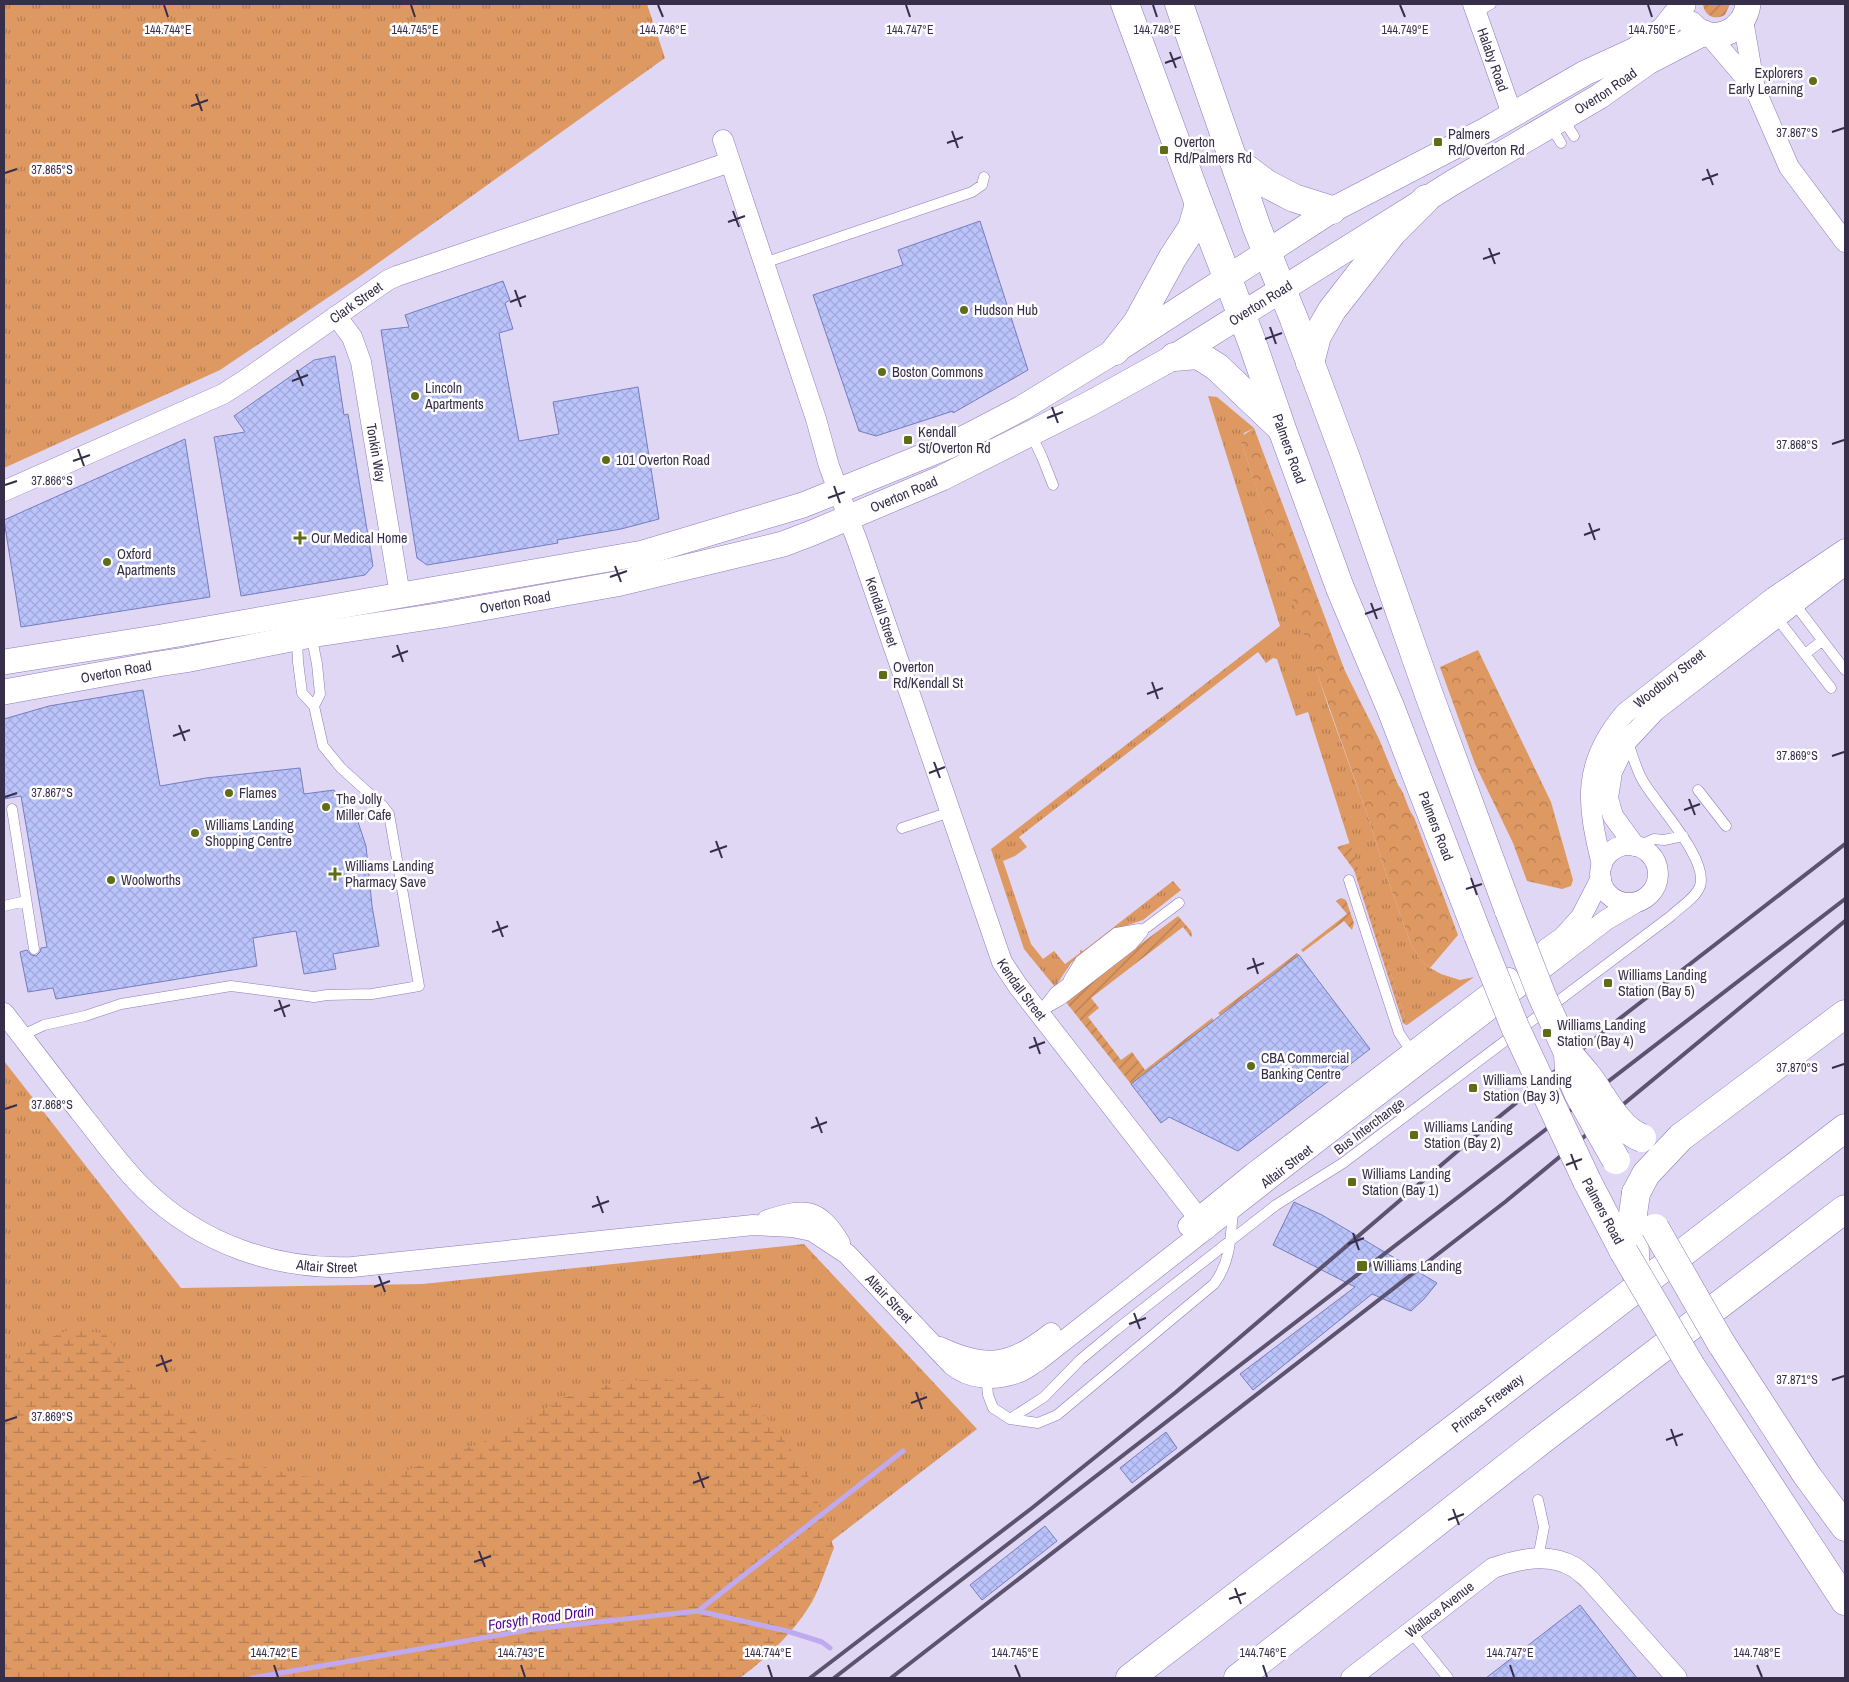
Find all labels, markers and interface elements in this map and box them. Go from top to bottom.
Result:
text: 144.744°E [145,22,191,38]
text: 144.745°E [392,22,438,38]
text: 144.746°E [640,22,686,38]
text: 144.747°E [887,22,933,38]
text: 144.748°E [1134,22,1180,38]
text: 144.749°E [1382,22,1428,38]
text: 144.750°E [1629,22,1675,38]
street label: Halaby Road [1473,25,1512,94]
street label: Overton Road [1571,64,1640,118]
place label: Explorers Early Learning [1728,64,1804,98]
marker: Explorers Early Learning [1807,75,1819,87]
place label: Palmers Rd/Overton Rd [1448,125,1525,159]
text: 37.867°S [1776,125,1818,141]
place label: Overton Rd/Palmers Rd [1174,133,1252,167]
marker: Palmers Rd/Overton Rd [1432,136,1444,148]
marker: Overton Rd/Palmers Rd [1158,144,1170,156]
text: 37.865°S [31,162,73,178]
street label: Overton Road [1225,276,1295,330]
street label: Clark Street [326,278,386,327]
place label: Hudson Hub [974,301,1038,319]
marker: Hudson Hub [958,304,970,316]
place label: Boston Commons [892,363,983,381]
marker: Boston Commons [876,366,888,378]
place label: Lincoln Apartments [424,379,484,413]
marker: Lincoln Apartments [409,390,421,402]
street label: Palmers Road [1268,411,1310,486]
street label: Tonkin Way [362,422,390,484]
place label: Kendall St/Overton Rd [918,423,991,457]
marker: Kendall St/Overton Rd [902,434,914,446]
text: 37.868°S [1776,437,1818,453]
place label: 101 Overton Road [616,451,710,469]
marker: 101 Overton Road [600,454,612,466]
street label: Overton Road [867,472,940,516]
text: 37.866°S [31,473,73,489]
place label: Our Medical Home [311,529,407,547]
marker: Our Medical Home [293,531,307,545]
place label: Oxford Apartments [116,545,176,579]
marker: Oxford Apartments [101,556,113,568]
street label: Kendall Street [861,575,902,649]
street label: Overton Road [478,587,552,617]
street label: Woodbury Street [1630,645,1709,712]
street label: Overton Road [79,656,153,687]
place label: Overton Rd/Kendall St [893,658,963,692]
marker: Overton Rd/Kendall St [877,669,889,681]
text: 37.869°S [1776,748,1818,764]
place label: Flames [239,784,277,802]
text: 37.867°S [31,785,73,801]
marker: Flames [223,787,235,799]
street label: Palmers Road [1415,789,1458,863]
place label: The Jolly Miller Cafe [336,790,392,824]
marker: The Jolly Miller Cafe [320,801,332,813]
place label: Williams Landing Shopping Centre [205,816,294,850]
marker: Williams Landing Shopping Centre [189,827,201,839]
place label: Williams Landing Pharmacy Save [345,857,434,891]
marker: Williams Landing Pharmacy Save [329,868,341,880]
place label: Woolworths [121,871,181,889]
marker: Woolworths [105,874,117,886]
street label: Kendall Street [993,955,1050,1024]
place label: Williams Landing Station (Bay 5) [1618,966,1707,1000]
marker: Williams Landing Station (Bay 5) [1602,977,1614,989]
place label: Williams Landing Station (Bay 4) [1557,1016,1646,1050]
marker: Williams Landing Station (Bay 4) [1541,1027,1553,1039]
place label: CBA Commercial Banking Centre [1261,1049,1349,1083]
marker: CBA Commercial Banking Centre [1245,1060,1257,1072]
text: 37.870°S [1776,1060,1818,1076]
place label: Williams Landing Station (Bay 3) [1483,1071,1572,1105]
marker: Williams Landing Station (Bay 3) [1467,1082,1479,1094]
street label: Bus Interchange [1330,1094,1408,1158]
text: 37.868°S [31,1097,73,1113]
place label: Williams Landing Station (Bay 2) [1424,1118,1513,1152]
marker: Williams Landing Station (Bay 2) [1408,1129,1420,1141]
street label: Altair Street [1256,1141,1316,1193]
place label: Williams Landing Station (Bay 1) [1362,1165,1451,1199]
street label: Palmers Road [1578,1175,1628,1247]
marker: Williams Landing Station (Bay 1) [1346,1176,1358,1188]
street label: Altair Street [294,1255,358,1276]
place label: Williams Landing [1373,1257,1462,1275]
marker: Williams Landing [1355,1259,1369,1273]
street label: Altair Street [861,1269,916,1327]
street label: Princes Freeway [1448,1369,1527,1436]
text: 37.871°S [1776,1372,1818,1388]
text: 37.869°S [31,1409,73,1425]
street label: Wallace Avenue [1402,1577,1477,1642]
water label: Forsyth Road Drain [487,1600,595,1635]
text: 144.742°E [251,1645,297,1661]
text: 144.743°E [498,1645,544,1661]
text: 144.744°E [745,1645,791,1661]
text: 144.745°E [992,1645,1038,1661]
text: 144.746°E [1240,1645,1286,1661]
text: 144.747°E [1487,1645,1533,1661]
text: 144.748°E [1734,1645,1780,1661]

